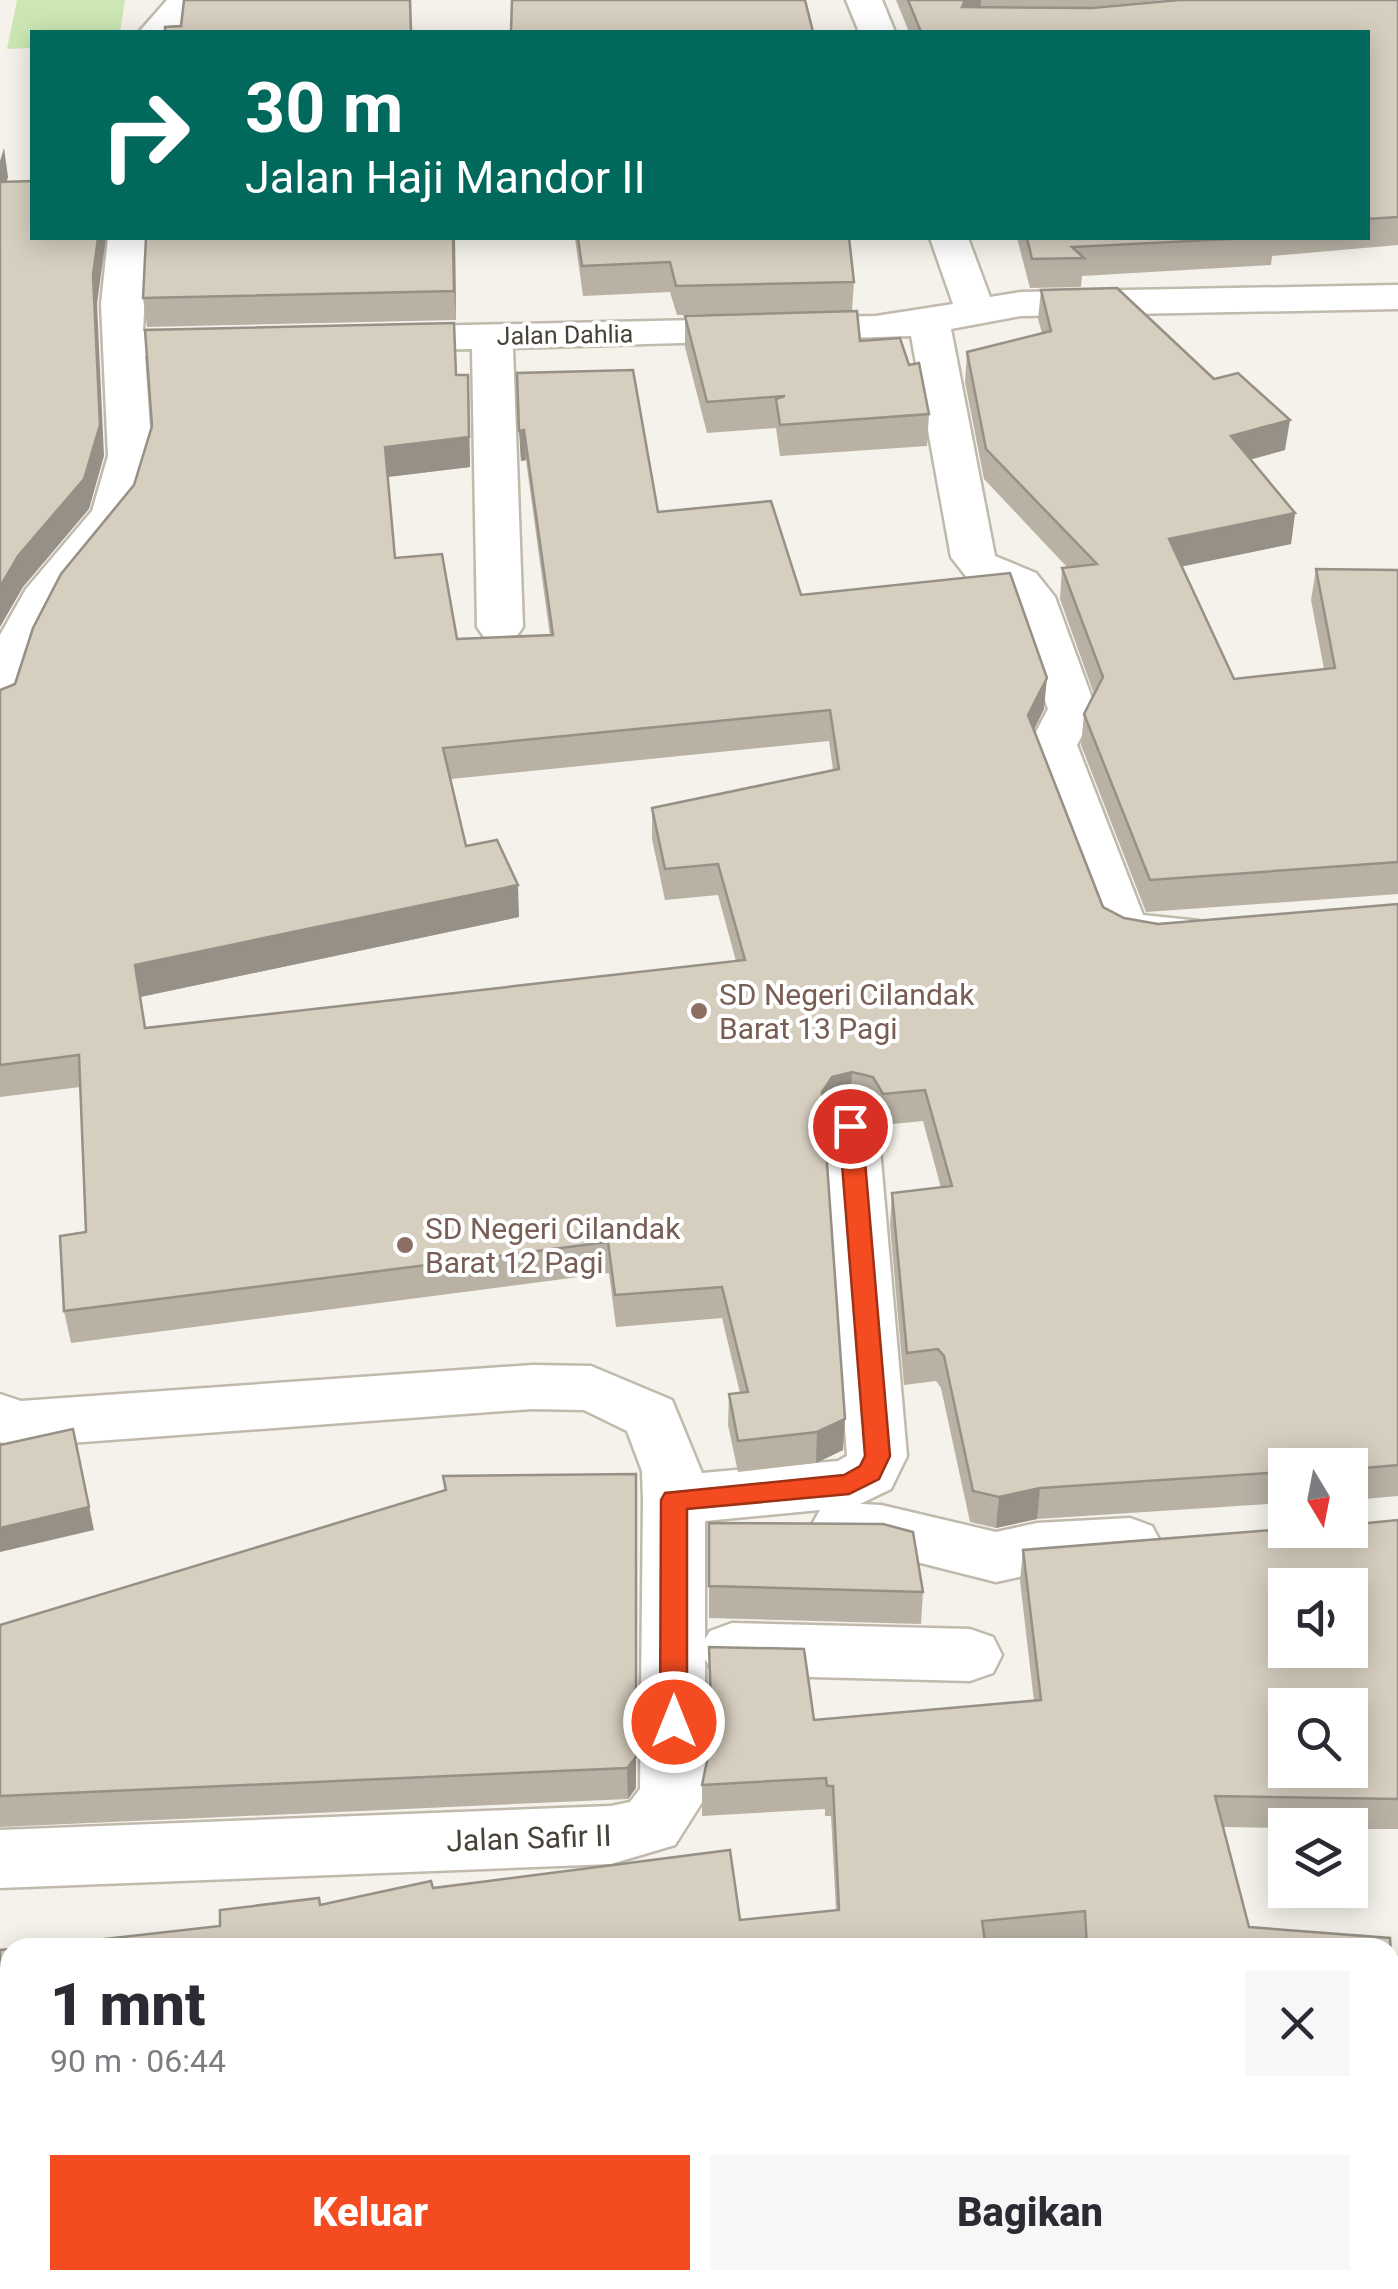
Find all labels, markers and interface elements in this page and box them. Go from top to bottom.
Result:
text: 30 m [245,67,403,149]
icon: right [80,70,210,200]
text: Jalan Haji Mandor II [245,151,646,204]
street label: Jalan Dahlia [496,319,634,351]
place label: SD Negeri Cilandak Barat 13 Pagi [719,977,975,1046]
marker: SD Negeri Cilandak Barat 13 Pagi [688,1000,710,1022]
pin [808,1084,893,1169]
icon: arrive [823,1099,878,1154]
place label: SD Negeri Cilandak Barat 12 Pagi [425,1211,681,1280]
marker: SD Negeri Cilandak Barat 12 Pagi [394,1234,416,1256]
north arrow [1268,1448,1368,1548]
map controls [1268,1448,1368,1908]
button: sound [1268,1568,1368,1668]
position arrow [622,1670,726,1774]
button: search [1268,1688,1368,1788]
button: layers [1268,1808,1368,1908]
street label: Jalan Safir II [446,1818,612,1858]
text: 1 mnt [50,1969,206,2040]
button: close [1245,1971,1350,2076]
text: 90 m · 06:44 [50,2042,226,2080]
button: Keluar [50,2155,690,2270]
button: Bagikan [710,2155,1350,2270]

